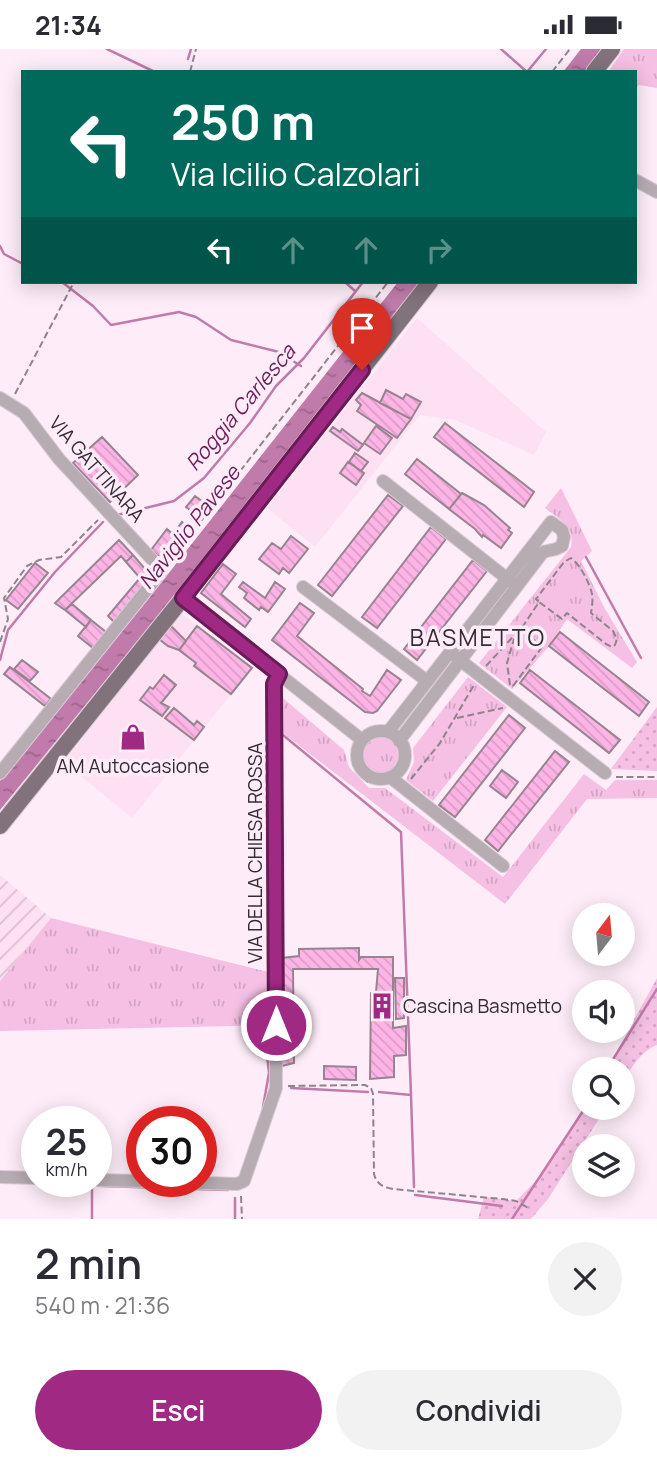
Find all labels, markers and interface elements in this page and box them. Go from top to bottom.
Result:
text: 21:34 [35,7,102,43]
text: 250 m [171,88,315,155]
icon: left [56,98,147,189]
text: Via Icilio Calzolari [171,152,421,196]
icon: left [201,231,239,269]
icon: ahead [274,231,312,269]
icon: ahead [347,231,385,269]
icon: right [420,231,458,269]
pin [332,298,392,370]
icon: arrive [343,309,381,347]
water label: Roggia Carlesca [179,337,302,476]
street label: VIA GATTINARA [44,410,150,528]
water label: Naviglio Pavese [132,458,247,594]
district label: BASMETTO [410,621,546,653]
shop icon: AM Autoccasione [118,722,148,752]
street label: VIA DELLA CHIESA ROSSA [242,743,268,963]
place label: AM Autoccasione [57,753,209,779]
north arrow [572,903,635,966]
map controls [572,903,635,1197]
button: sound [572,980,635,1043]
position arrow [239,988,313,1062]
building icon: Cascina Basmetto [367,991,397,1021]
place label: Cascina Basmetto [403,993,562,1019]
button: search [572,1057,635,1120]
speed limit sign: 30 [126,1106,217,1197]
text: 25 [46,1118,87,1166]
button: layers [572,1134,635,1197]
text: km/h [46,1157,87,1181]
text: 2 min [35,1234,142,1292]
button: close [548,1242,622,1316]
text: 540 m · 21:36 [35,1289,170,1321]
button: Esci [35,1370,322,1450]
button: Condividi [336,1370,622,1450]

